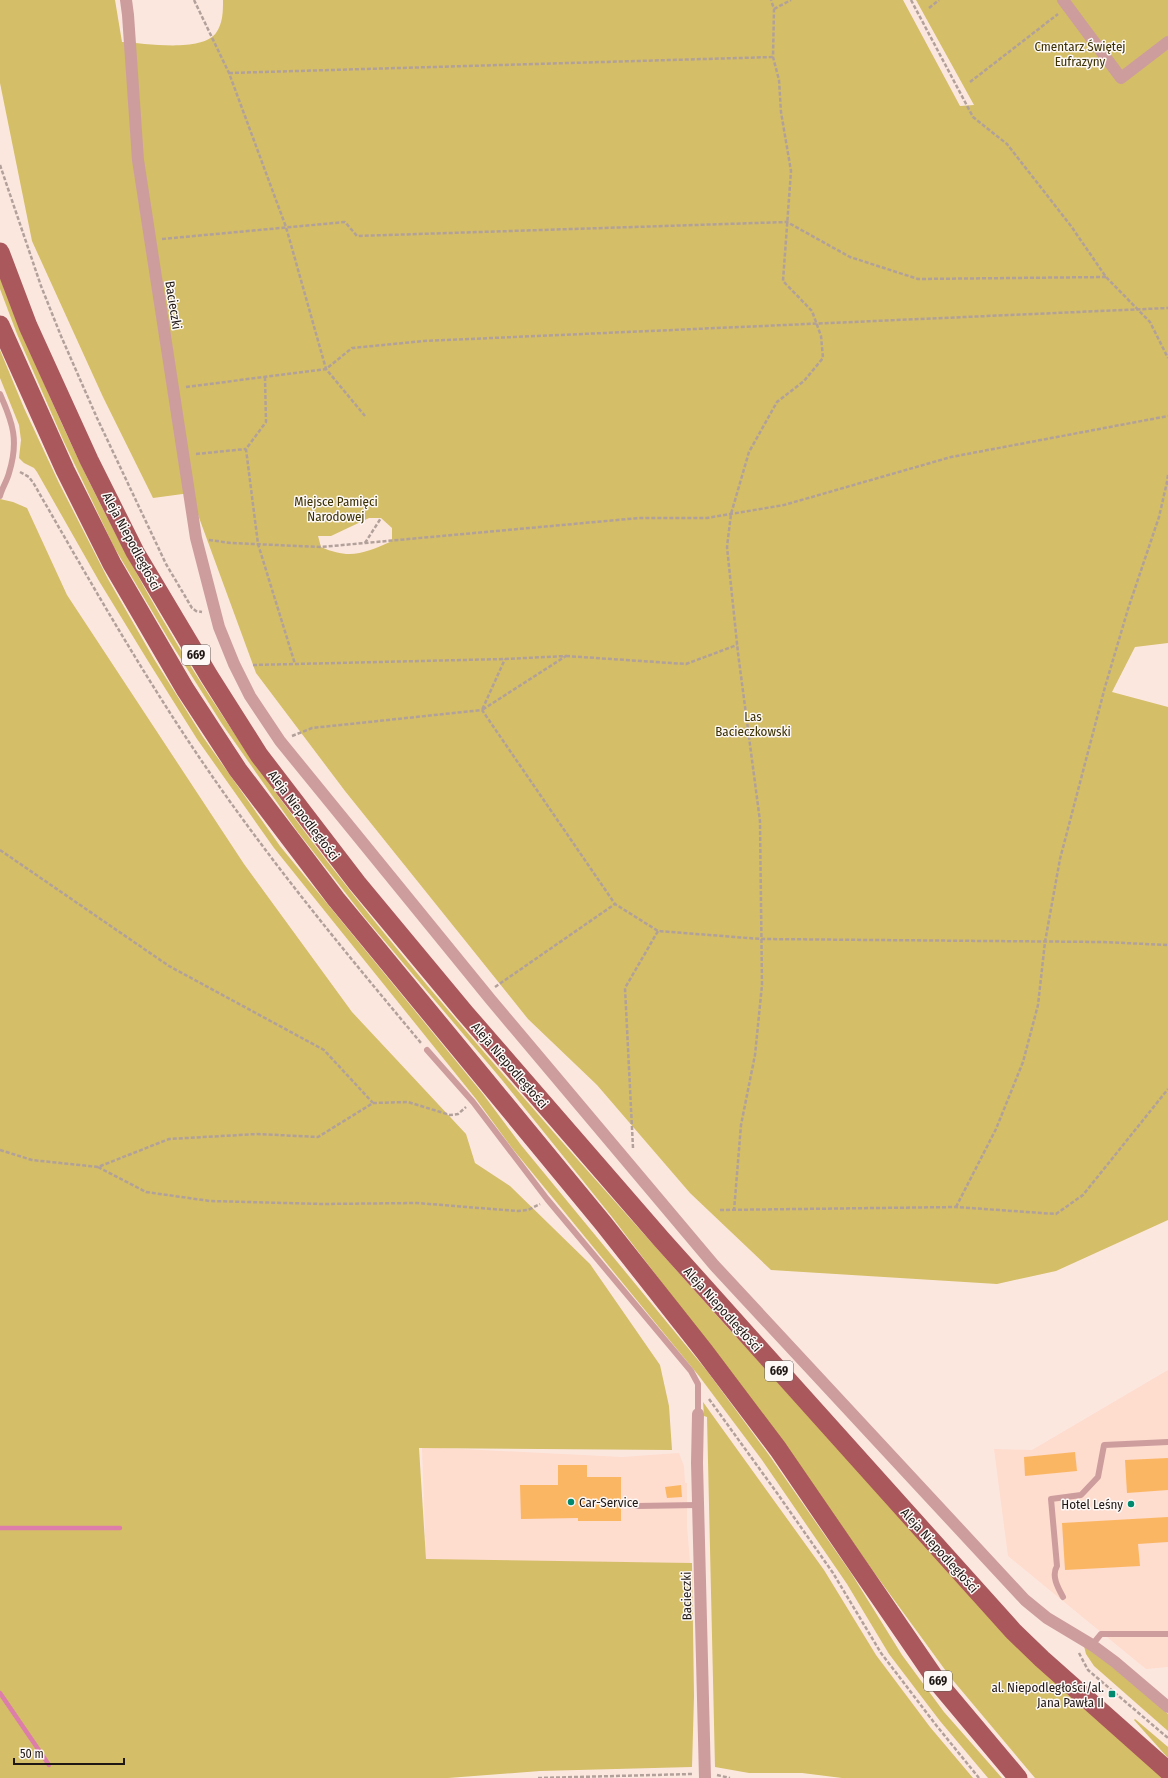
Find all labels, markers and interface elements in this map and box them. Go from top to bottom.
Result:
park label: Cmentarz Świętej Eufrazyny [1034,39,1126,69]
street label: Bacieczki [162,280,185,330]
street label: Aleja Niepodległości [99,490,164,593]
park label: Miejsce Pamięci Narodowej [294,494,378,524]
road number: 669 [182,645,210,665]
park label: Las Bacieczkowski [715,709,791,739]
street label: Aleja Niepodległości [265,767,342,863]
street label: Aleja Niepodległości [468,1019,551,1111]
street label: Aleja Niepodległości [681,1264,764,1355]
road number: 669 [765,1361,793,1381]
place label: Car-Service [579,1495,638,1510]
marker: Car-Service [566,1497,576,1507]
place label: Hotel Leśny [1061,1497,1123,1512]
marker: Hotel Leśny [1126,1499,1136,1509]
street label: Aleja Niepodległości [898,1505,981,1596]
street label: Bacieczki [679,1571,694,1621]
road number: 669 [924,1671,952,1691]
place label: al. Niepodległości/al. Jana Pawła II [991,1680,1104,1710]
marker: al. Niepodległości/al. Jana Pawła II [1107,1689,1117,1699]
scale bar [14,1740,124,1766]
text: 50 m [20,1747,44,1761]

